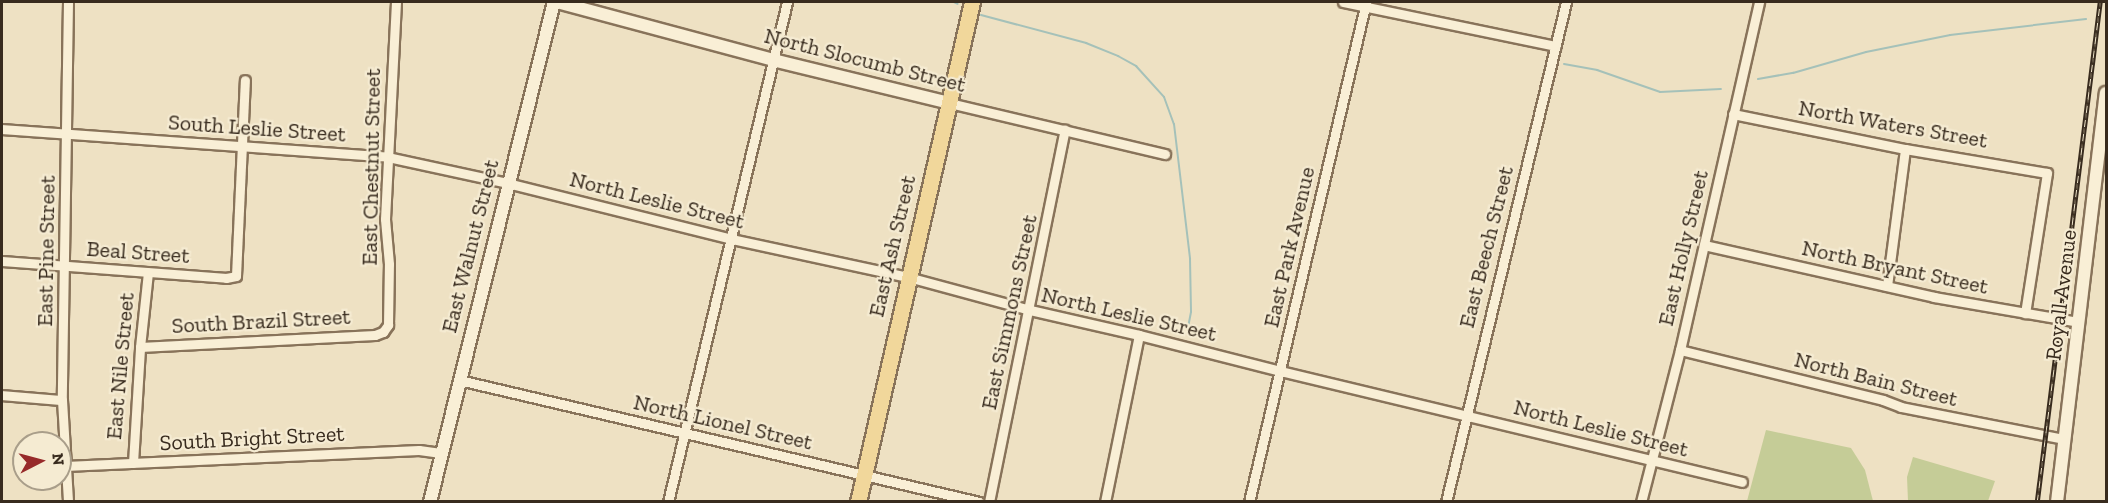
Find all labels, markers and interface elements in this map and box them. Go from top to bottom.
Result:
street label: North Slocumb Street [761,22,969,98]
street label: East Chestnut Street [356,68,386,266]
street label: North Waters Street [1796,94,1990,154]
street label: South Leslie Street [167,109,347,147]
street label: East Walnut Street [436,156,504,336]
street label: East Beech Street [1453,163,1519,331]
street label: East Park Avenue [1258,164,1320,330]
street label: North Leslie Street [567,166,747,234]
street label: East Holly Street [1652,167,1714,329]
street label: East Ash Street [863,172,921,320]
street label: East Pine Street [31,175,61,327]
street label: East Simmons Street [975,212,1043,412]
street label: Royall Avenue [2040,228,2082,362]
street label: North Bryant Street [1799,234,1991,300]
street label: Beal Street [86,235,190,269]
street label: North Leslie Street [1039,281,1219,347]
street label: East Nile Street [100,291,140,441]
street label: South Brazil Street [171,303,351,339]
street label: North Bain Street [1792,346,1960,412]
street label: North Lionel Street [631,389,815,455]
street label: North Leslie Street [1511,394,1691,462]
street label: South Bright Street [159,420,345,456]
north arrow [12,431,72,491]
text: N [48,452,68,466]

